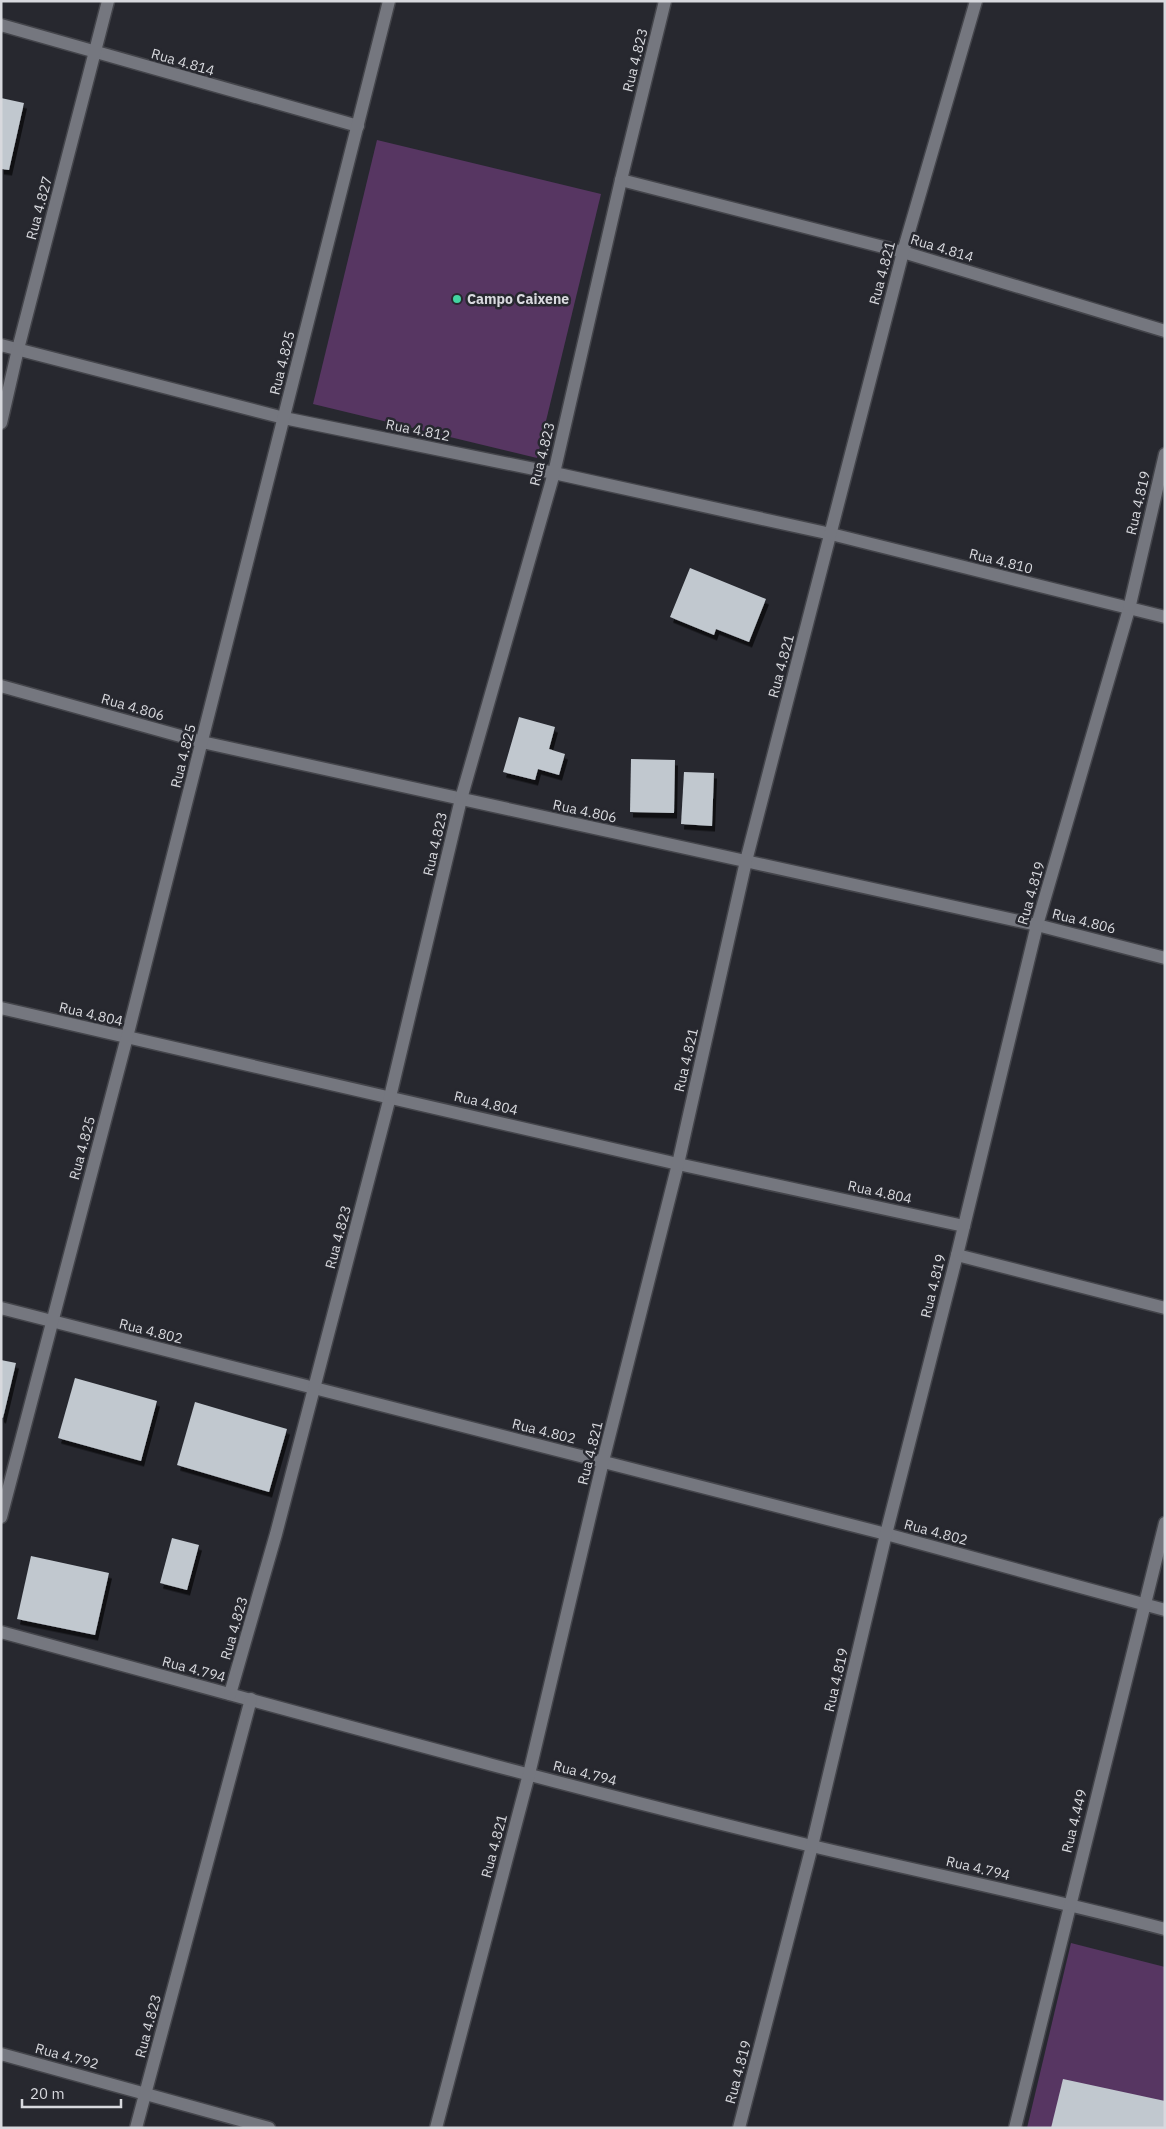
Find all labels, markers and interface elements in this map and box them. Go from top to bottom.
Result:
street label: Rua 4.823 [618,26,652,94]
street label: Rua 4.814 [149,44,217,80]
street label: Rua 4.827 [22,174,56,242]
street label: Rua 4.814 [908,230,976,266]
street label: Rua 4.821 [865,239,899,307]
place label: Campo Caixene [467,290,569,308]
marker: Campo Caixene [451,293,463,305]
street label: Rua 4.825 [265,329,299,397]
street label: Rua 4.812 [384,415,452,445]
street label: Rua 4.823 [525,420,559,488]
street label: Rua 4.819 [1122,469,1154,537]
street label: Rua 4.810 [967,544,1035,578]
street label: Rua 4.821 [764,632,798,700]
street label: Rua 4.806 [99,689,167,725]
street label: Rua 4.825 [166,722,200,790]
street label: Rua 4.806 [551,795,619,827]
street label: Rua 4.823 [419,810,451,878]
street label: Rua 4.819 [1013,859,1049,927]
street label: Rua 4.806 [1050,904,1118,938]
street label: Rua 4.804 [57,998,125,1030]
street label: Rua 4.821 [670,1026,702,1094]
street label: Rua 4.804 [452,1087,520,1119]
street label: Rua 4.825 [65,1114,99,1182]
street label: Rua 4.804 [846,1176,914,1208]
street label: Rua 4.823 [321,1203,355,1271]
street label: Rua 4.819 [916,1252,950,1320]
street label: Rua 4.802 [117,1314,185,1348]
street label: Rua 4.802 [510,1414,578,1448]
street label: Rua 4.821 [573,1419,607,1487]
street label: Rua 4.802 [902,1515,970,1549]
street label: Rua 4.823 [216,1594,252,1662]
street label: Rua 4.819 [820,1646,852,1714]
street label: Rua 4.794 [160,1652,228,1686]
street label: Rua 4.794 [551,1756,619,1790]
street label: Rua 4.449 [1057,1787,1091,1855]
street label: Rua 4.821 [477,1812,511,1880]
street label: Rua 4.794 [944,1852,1012,1884]
street label: Rua 4.823 [131,1992,165,2060]
street label: Rua 4.819 [721,2038,755,2106]
street label: Rua 4.792 [33,2039,101,2073]
scale bar [22,2076,121,2108]
text: 20 m [30,2084,65,2103]

